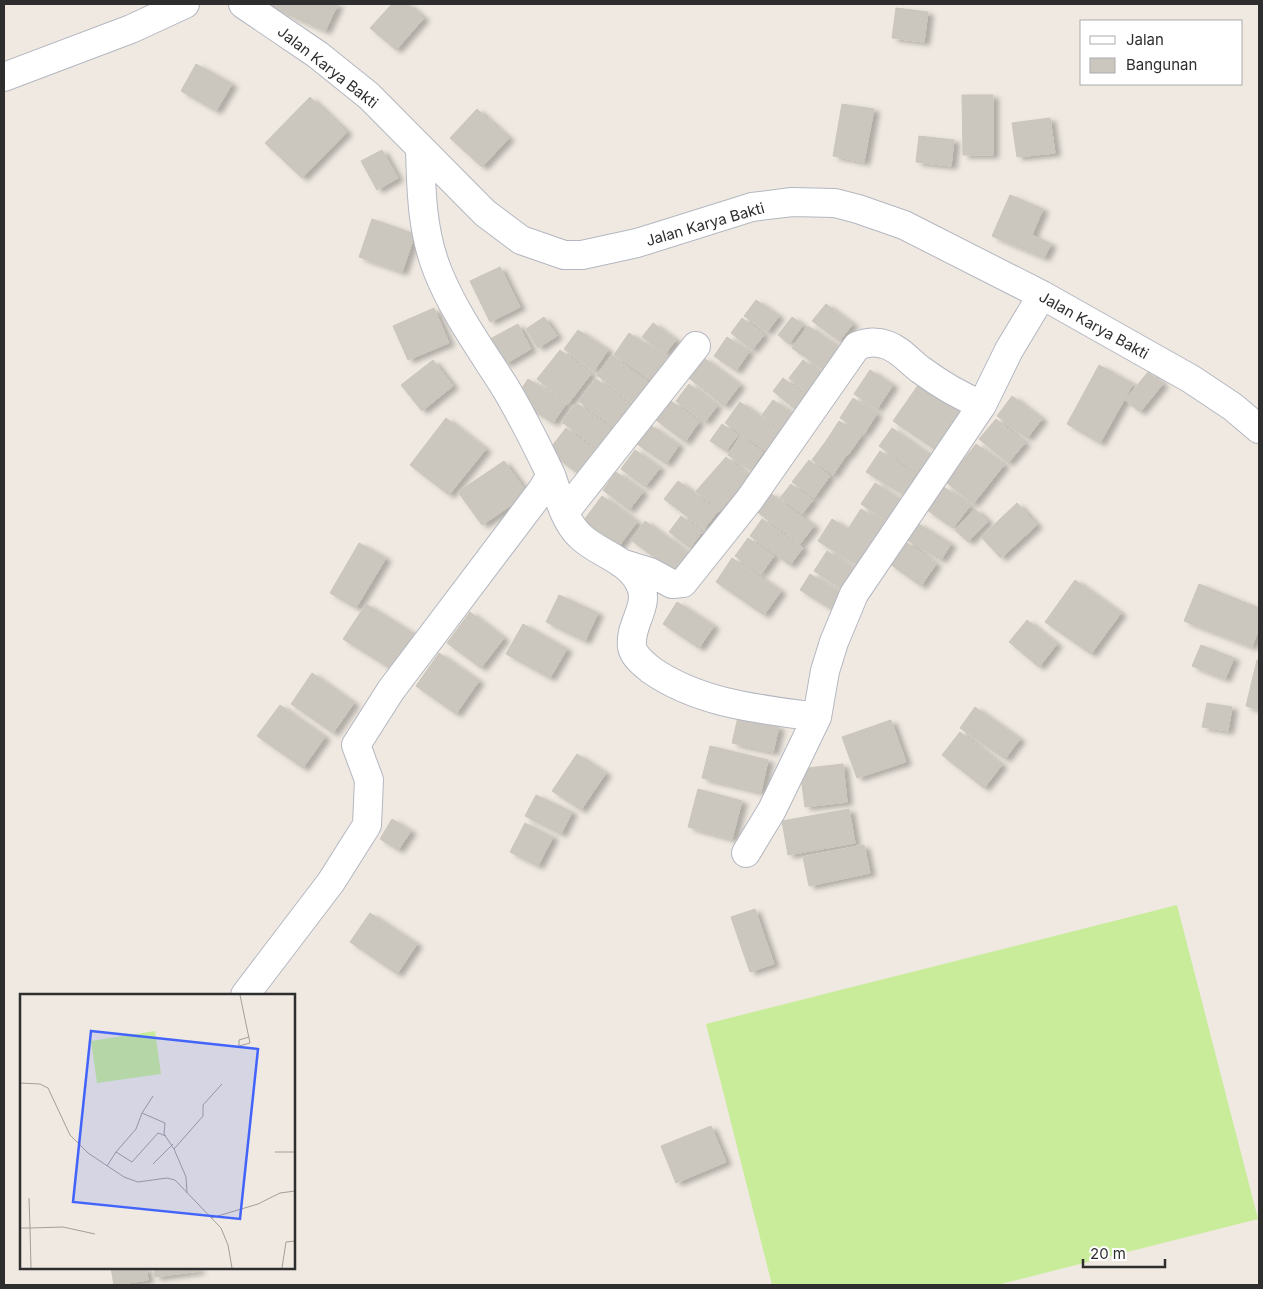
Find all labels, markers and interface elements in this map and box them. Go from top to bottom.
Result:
legend [1080,20,1243,85]
street label: Jalan Karya Bakti [274,22,382,112]
text: Jalan [1126,30,1164,49]
text: Bangunan [1126,55,1197,74]
street label: Jalan Karya Bakti [643,198,767,250]
street label: Jalan Karya Bakti [1036,287,1152,363]
inset map [20,994,295,1269]
scale bar [1083,1236,1166,1268]
text: 20 m [1090,1244,1126,1263]

